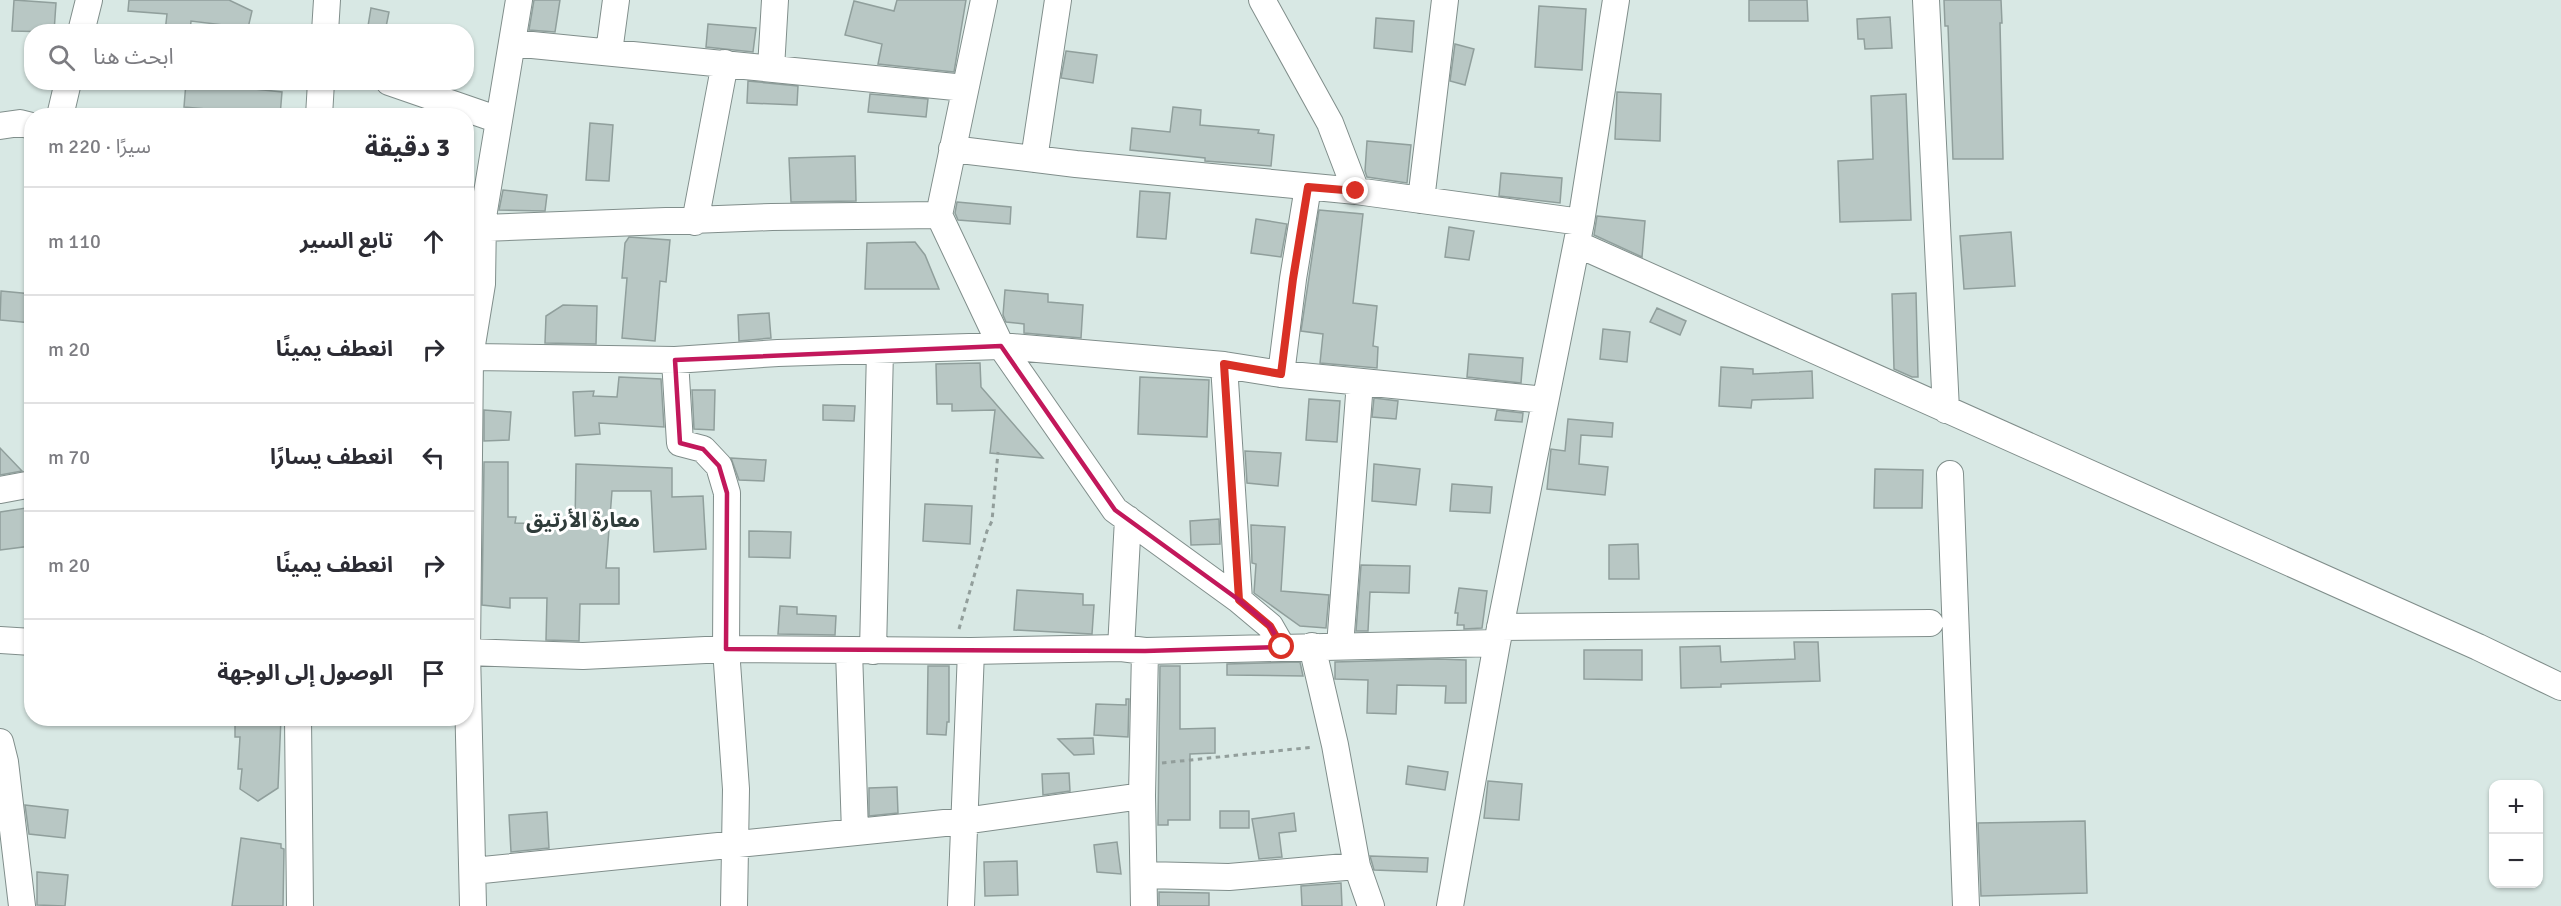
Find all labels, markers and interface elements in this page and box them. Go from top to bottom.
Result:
search box [24,24,474,90]
icon: search [45,41,78,74]
text: ابحث هنا [93,43,174,70]
text: 3 دقيقة [365,132,450,164]
text: سيرًا · 220 m [48,134,151,159]
route end [1342,177,1368,203]
icon: ahead [417,225,450,258]
text: تابع السير [300,227,393,254]
text: 110 m [48,229,101,254]
icon: right [417,333,450,366]
text: انعطف يمينًا [276,335,393,362]
text: 20 m [48,337,90,362]
icon: left [417,441,450,474]
text: انعطف يسارًا [270,443,393,470]
text: 70 m [48,445,90,470]
district label: معارة الأرتيق [526,507,640,533]
icon: right [417,549,450,582]
text: انعطف يمينًا [276,551,393,578]
text: 20 m [48,553,90,578]
route start [1268,633,1294,659]
icon: arrive [417,657,450,690]
text: الوصول إلى الوجهة [217,659,393,686]
map controls [2489,780,2543,888]
button: + [2489,780,2543,834]
button: − [2489,834,2543,888]

